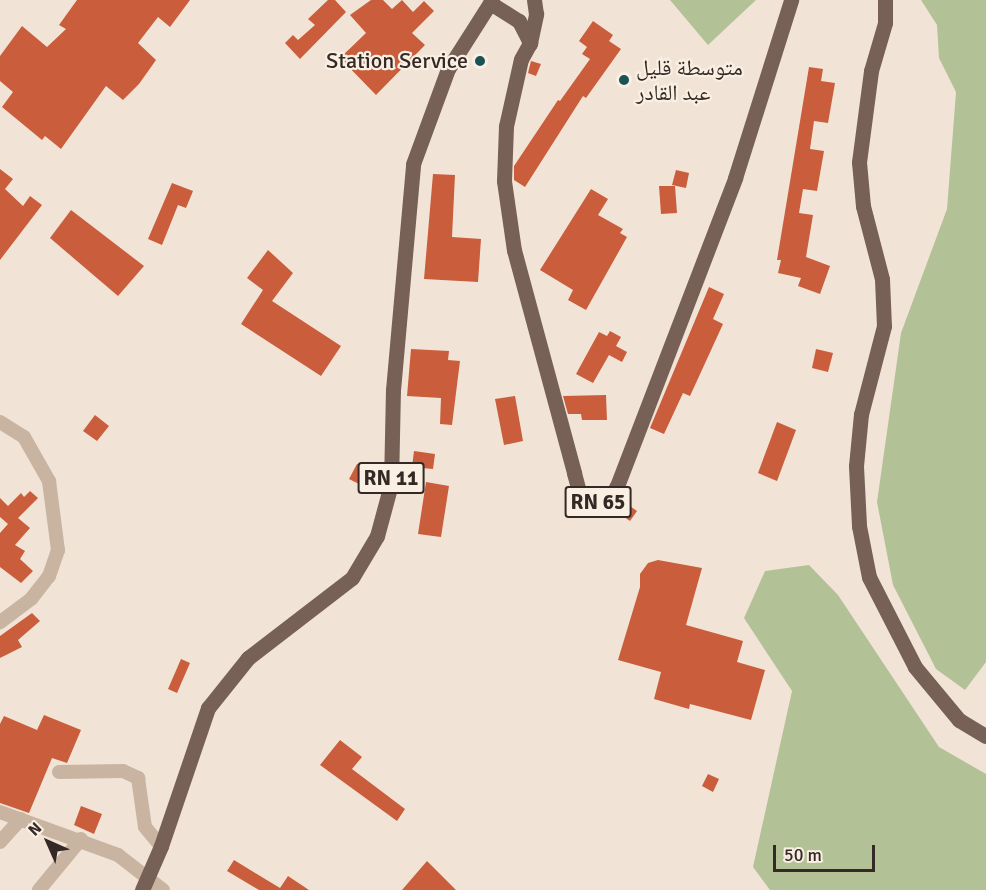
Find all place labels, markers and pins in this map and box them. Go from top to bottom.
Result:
place label: Station Service [326,48,468,74]
marker: Station Service [473,54,487,68]
place label: متوسطة قليل عبد القادر [636,54,743,106]
marker: متوسطة قليل عبد القادر [617,73,631,87]

